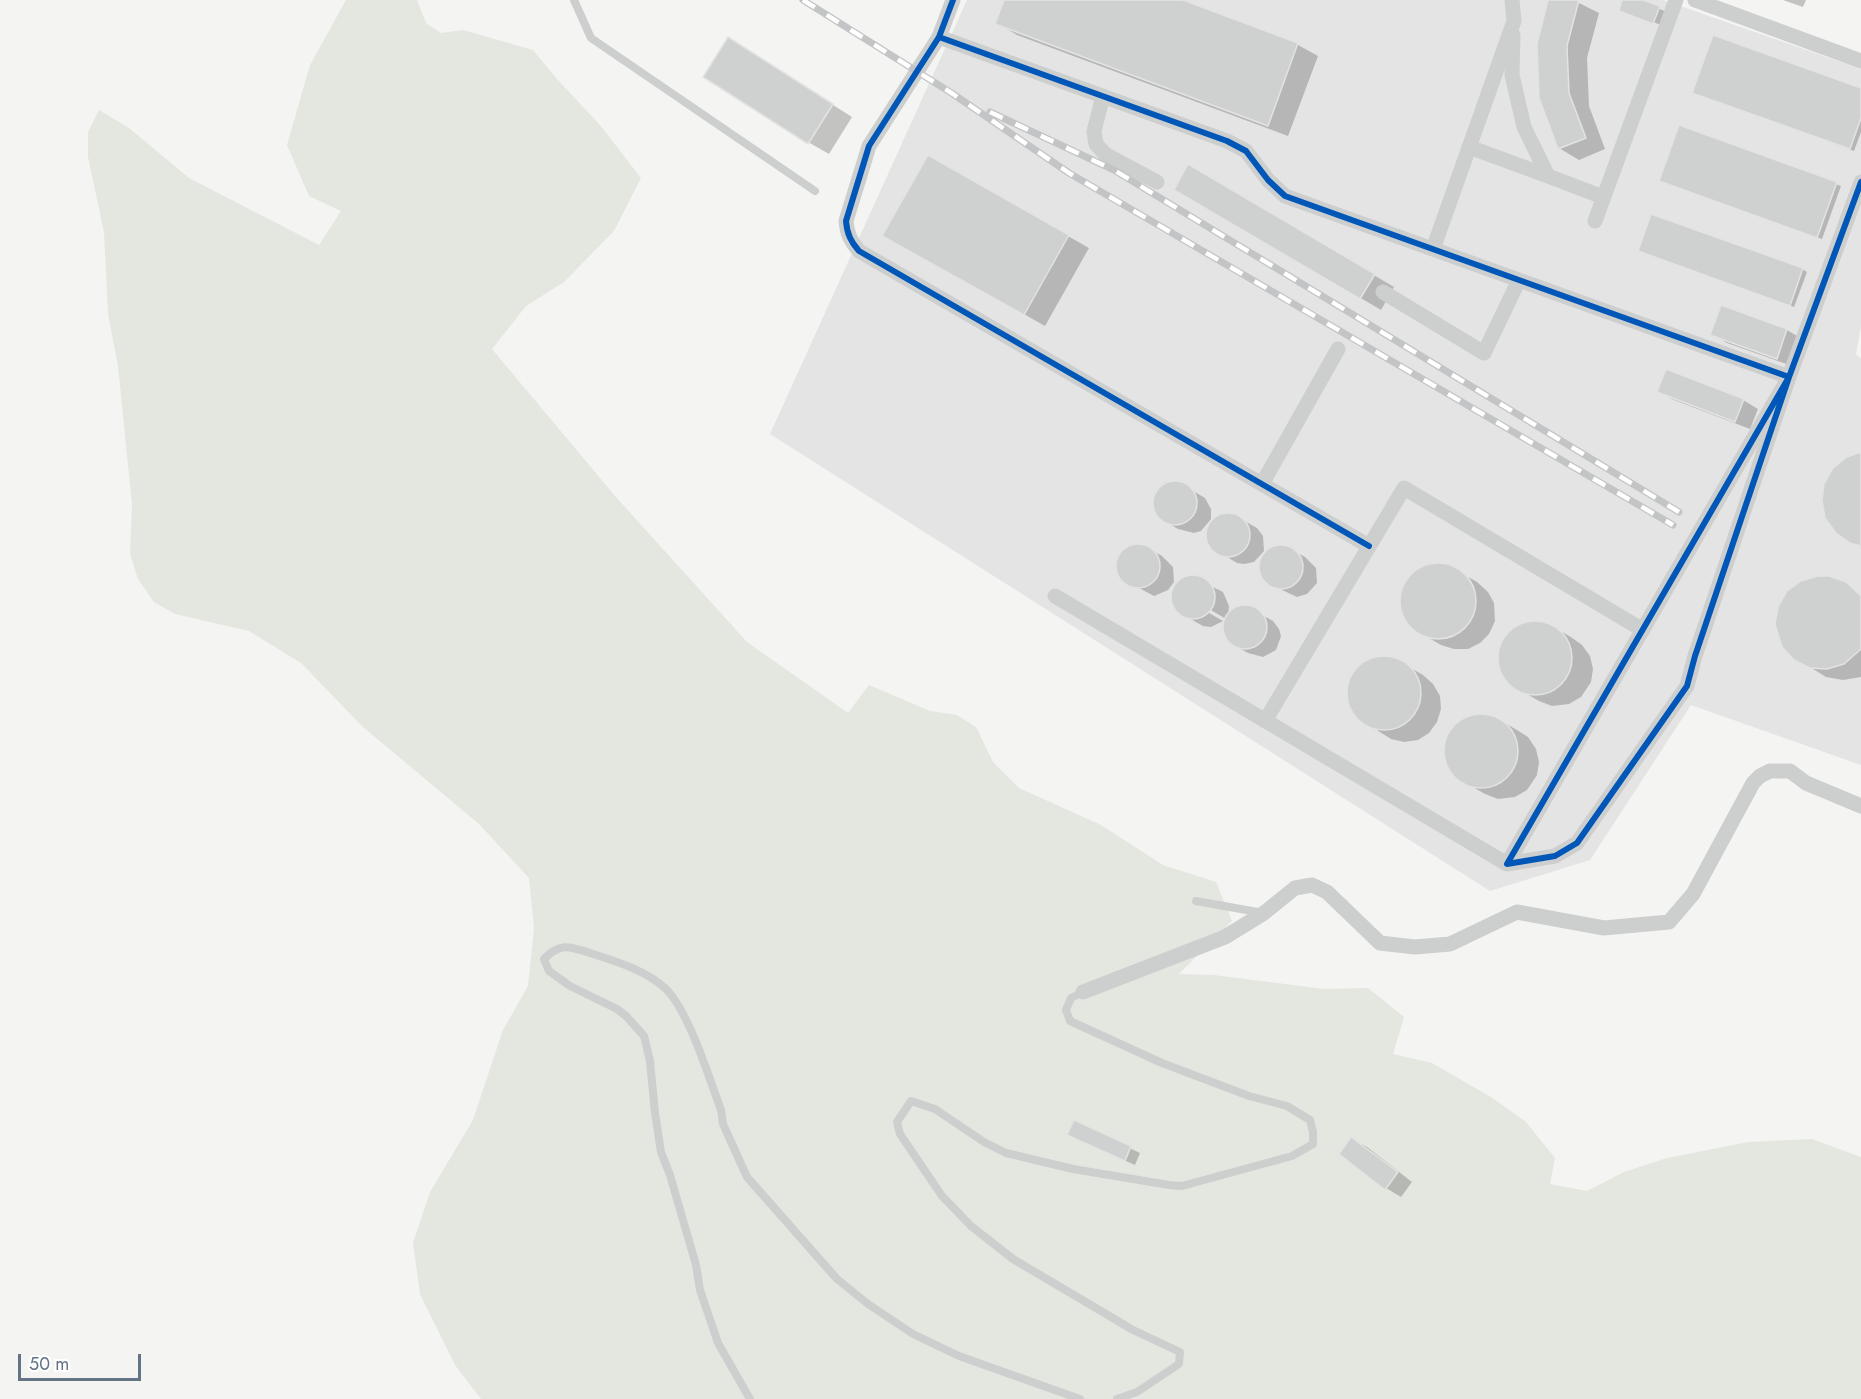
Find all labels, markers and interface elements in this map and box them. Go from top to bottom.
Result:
scale bar [21,1342,144,1380]
text: 50 m [29,1351,69,1377]

